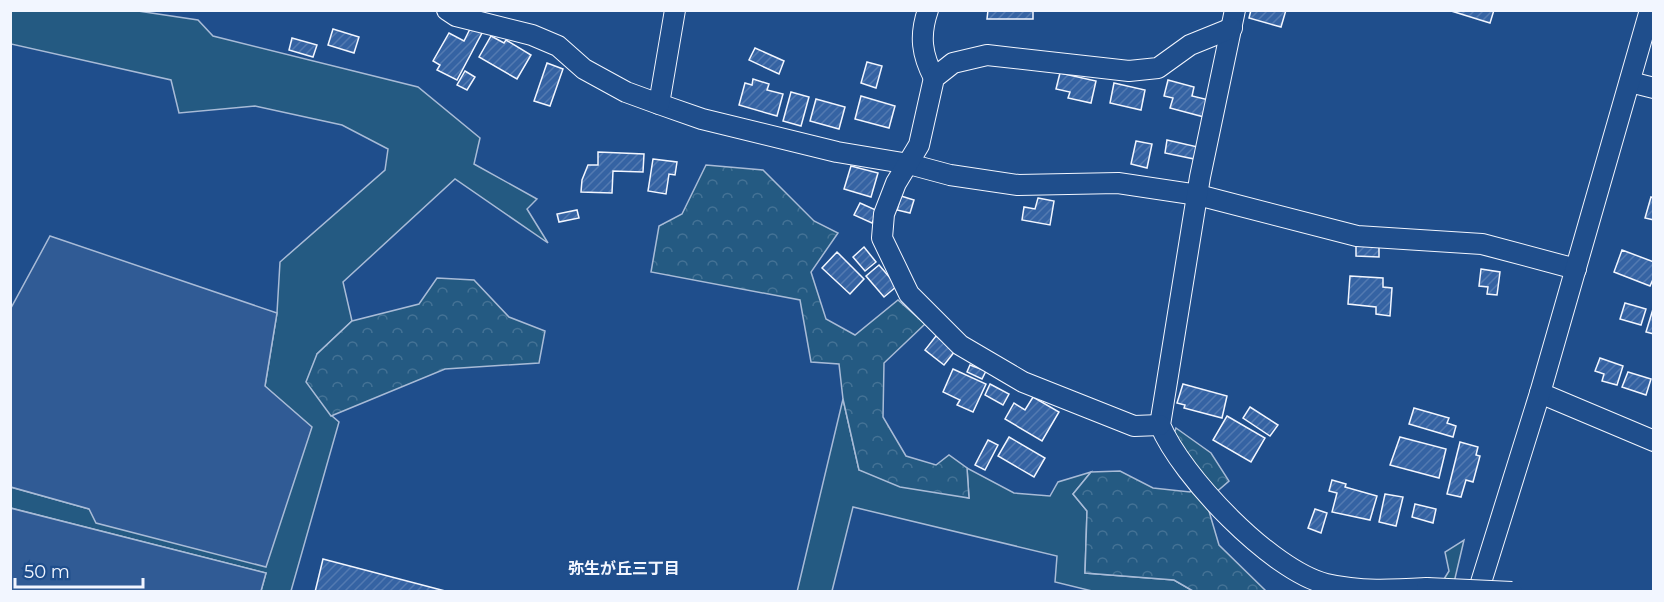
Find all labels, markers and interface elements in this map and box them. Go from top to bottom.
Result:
scale bar [15,551,142,589]
district label: 弥生が丘三丁目 [568,559,680,578]
text: 50 m [24,561,70,583]

